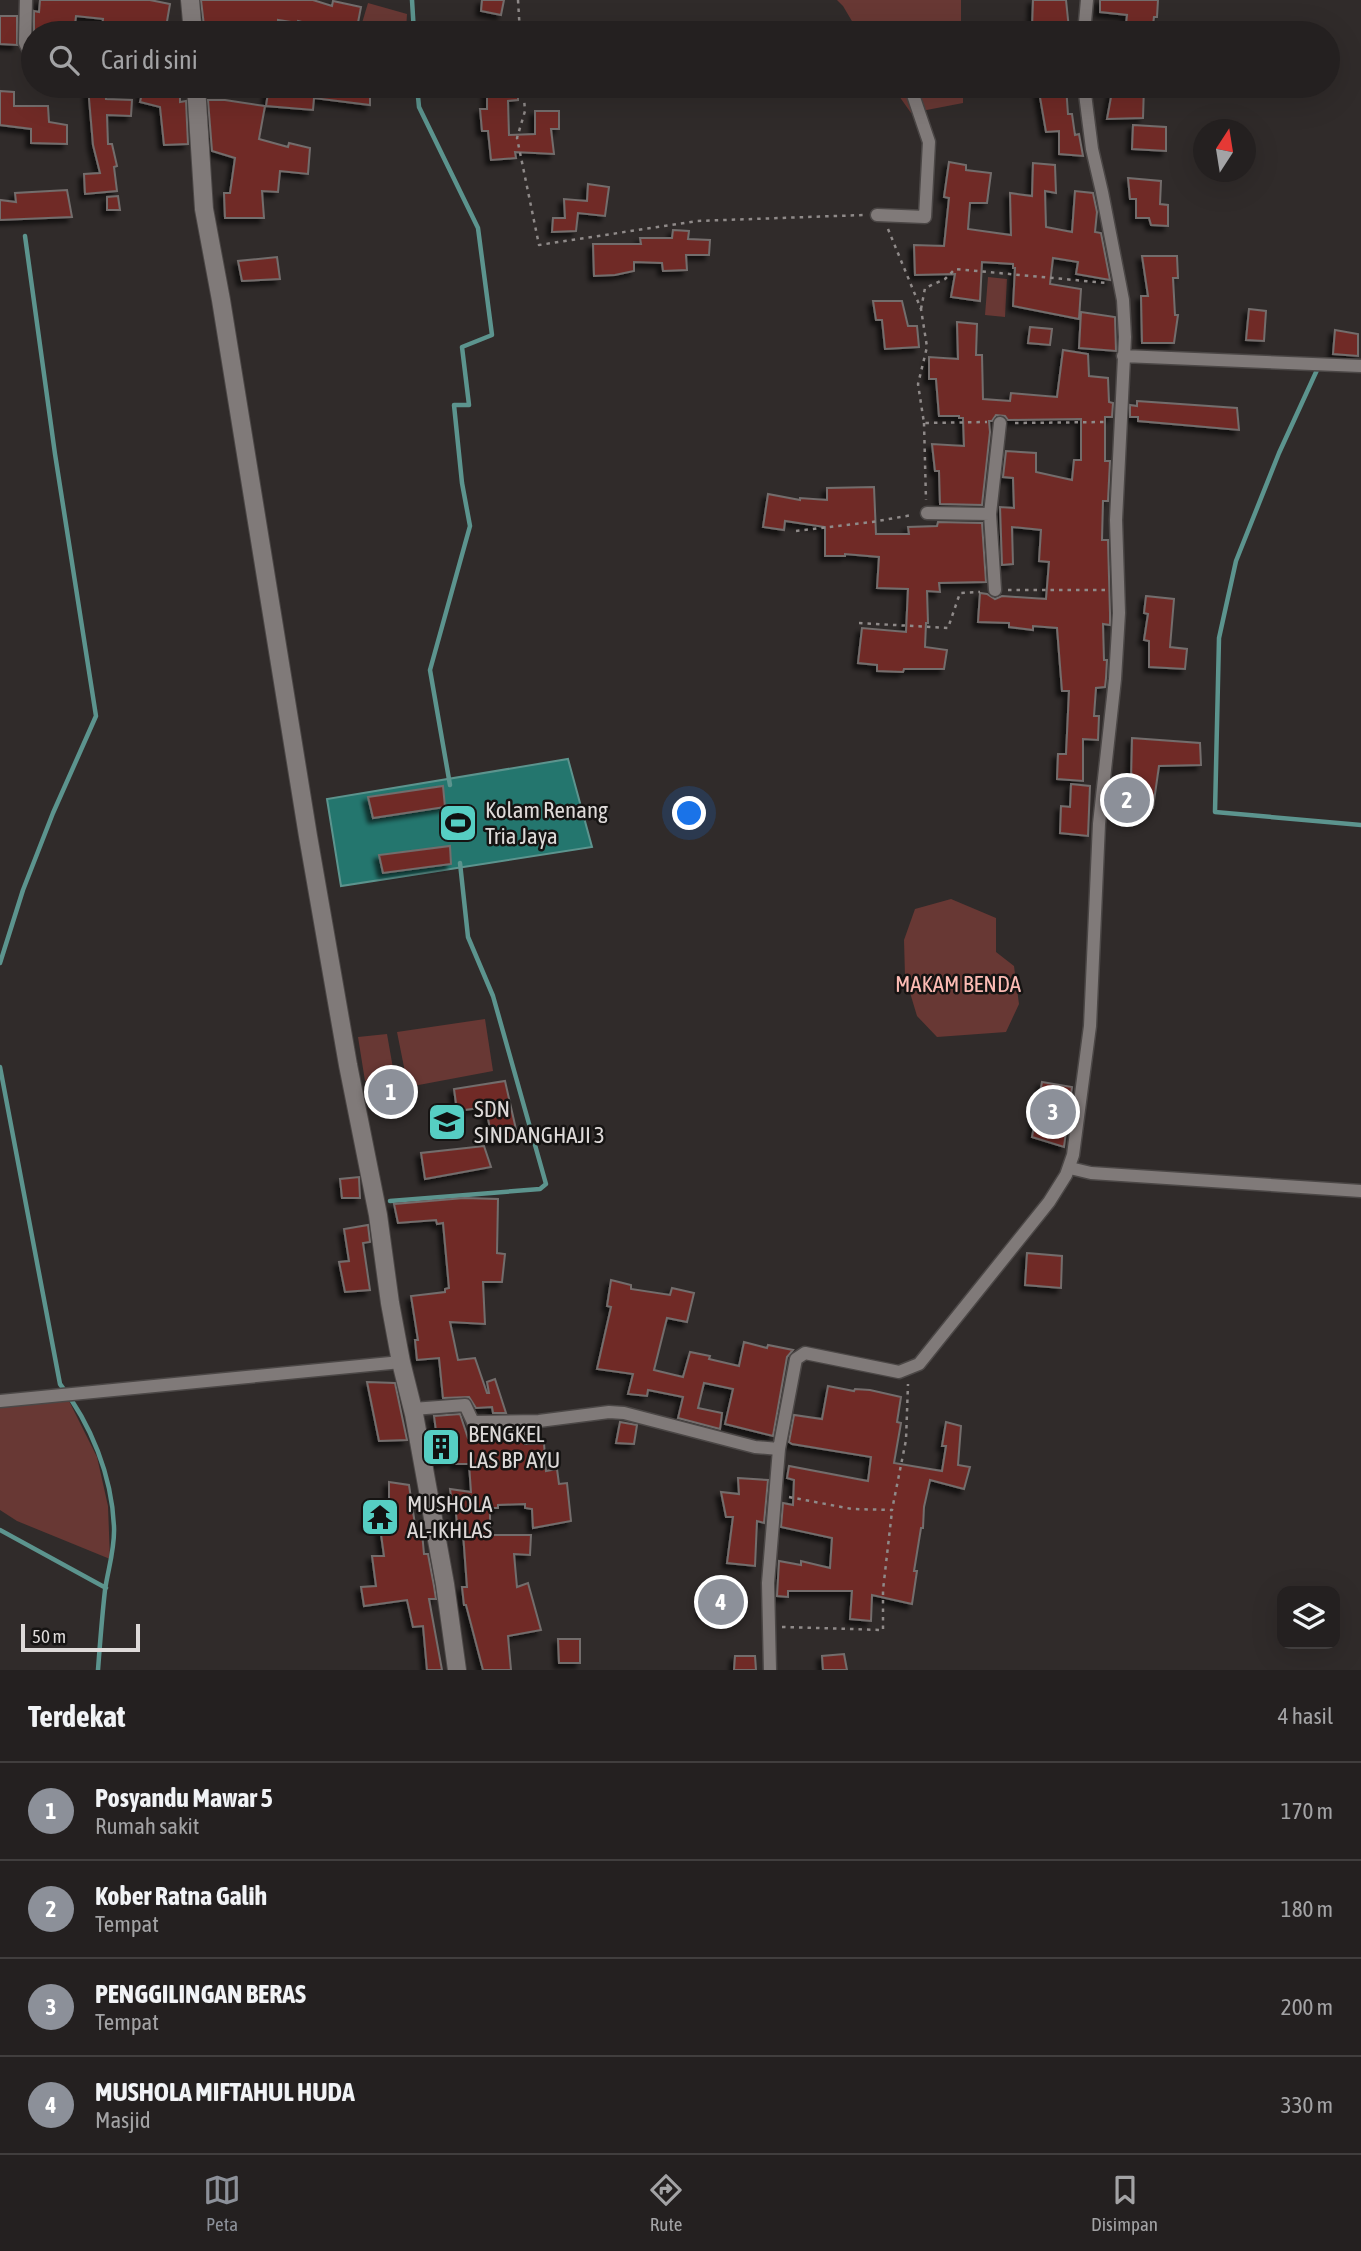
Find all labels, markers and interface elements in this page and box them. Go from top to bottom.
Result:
search box [21,21,1340,98]
icon: search [45,41,83,79]
text: Cari di sini [101,45,198,75]
north arrow [1193,119,1256,182]
pin: 2 [1104,774,1150,826]
your location [672,796,706,830]
place label: Kolam Renang Tria Jaya [485,797,608,849]
sports icon: Kolam Renang Tria Jaya [437,802,479,844]
park label: MAKAM BENDA [895,971,1022,997]
pin: 1 [368,1066,414,1118]
pin: 3 [1030,1086,1076,1138]
place label: SDN SINDANGHAJI 3 [474,1096,605,1148]
school or university icon: SDN SINDANGHAJI 3 [426,1101,468,1143]
place label: BENGKEL LAS BP AYU [468,1421,560,1473]
building icon: BENGKEL LAS BP AYU [420,1426,462,1468]
place label: MUSHOLA AL-IKHLAS [407,1491,493,1543]
temple icon: MUSHOLA AL-IKHLAS [359,1496,401,1538]
pin: 4 [698,1576,744,1628]
map controls [1277,1586,1340,1649]
button: layers [1277,1586,1340,1649]
scale bar [21,1621,140,1653]
text: 50 m [32,1625,66,1647]
text: Terdekat [28,1699,125,1733]
text: 4 hasil [1278,1703,1333,1729]
text: Posyandu Mawar 5 [95,1783,273,1813]
text: 1 [46,1798,56,1824]
text: 170 m [1281,1798,1333,1824]
text: Rumah sakit [95,1813,199,1839]
text: Kober Ratna Galih [95,1881,267,1911]
text: 2 [46,1896,56,1922]
text: 180 m [1281,1896,1333,1922]
text: Tempat [95,1911,159,1937]
text: PENGGILINGAN BERAS [95,1979,306,2009]
text: 3 [46,1994,56,2020]
text: 200 m [1281,1994,1333,2020]
text: Tempat [95,2009,159,2035]
text: MUSHOLA MIFTAHUL HUDA [95,2077,355,2107]
text: 4 [46,2092,56,2118]
text: 330 m [1281,2092,1333,2118]
text: Masjid [95,2107,151,2133]
tab: Peta [203,2171,241,2235]
tab: Rute [647,2171,685,2235]
tab: Disimpan [1091,2171,1158,2235]

